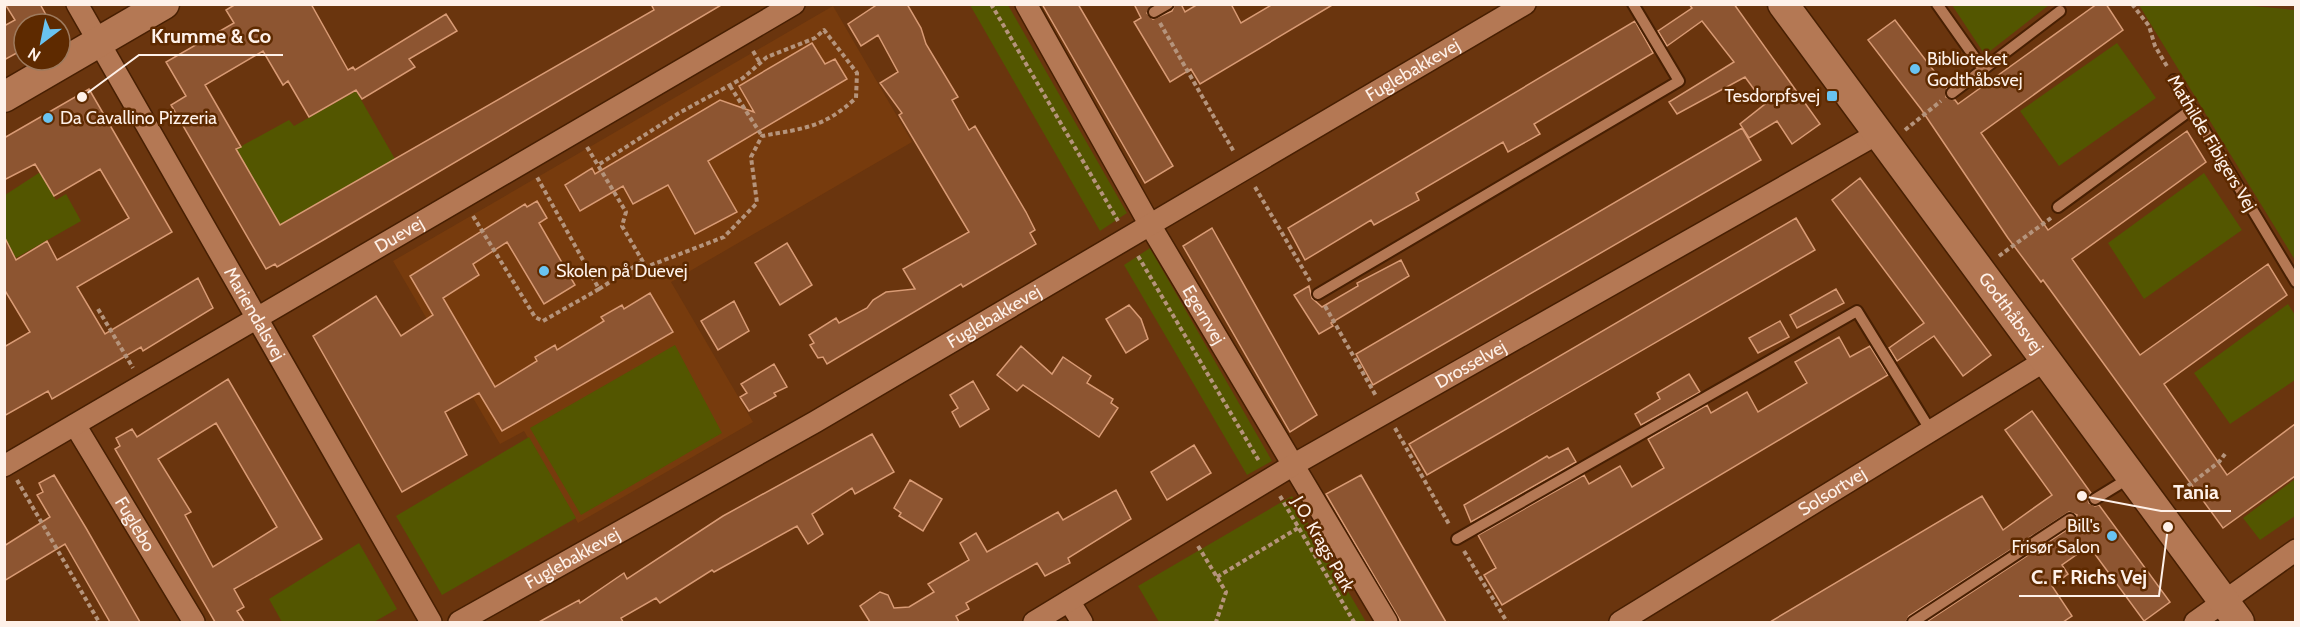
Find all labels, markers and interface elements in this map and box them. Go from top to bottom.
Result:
north arrow [12,12,72,72]
callout: Krumme & Co [139,17,283,55]
text: Krumme & Co [151,24,271,48]
street label: Fuglebakkevej [1362,34,1464,106]
text: N [24,43,44,65]
place label: Biblioteket Godthåbsvej [1927,48,2023,91]
marker: Biblioteket Godthåbsvej [1908,62,1922,76]
street label: Mathilde Fibigers Vej [2163,71,2261,215]
place label: Tesdorpfsvej [1725,85,1820,107]
marker: Tesdorpfsvej [1825,89,1839,103]
place label: Da Cavallino Pizzeria [60,107,217,129]
marker: Da Cavallino Pizzeria [41,111,55,125]
street label: Duevej [371,212,428,258]
place label: Skolen på Duevej [556,260,687,282]
street label: Mariendalsvej [219,263,290,364]
marker: Skolen på Duevej [537,264,551,278]
street label: Godthåbsvej [1974,268,2048,358]
street label: Fuglebakkevej [943,280,1045,353]
street label: Egernvej [1177,281,1230,348]
street label: Drosselvej [1431,335,1510,393]
street label: Solsortvej [1794,462,1870,521]
callout: Tania [2161,473,2231,511]
text: Tania [2173,480,2219,504]
street label: J.O. Krags Park [1286,491,1360,597]
street label: Fuglebo [110,493,160,556]
place label: Bill's Frisør Salon [2012,515,2100,558]
street label: Fuglebakkevej [521,523,624,594]
marker: Bill's Frisør Salon [2105,529,2119,543]
callout: C. F. Richs Vej [2019,558,2159,596]
text: C. F. Richs Vej [2031,565,2147,589]

